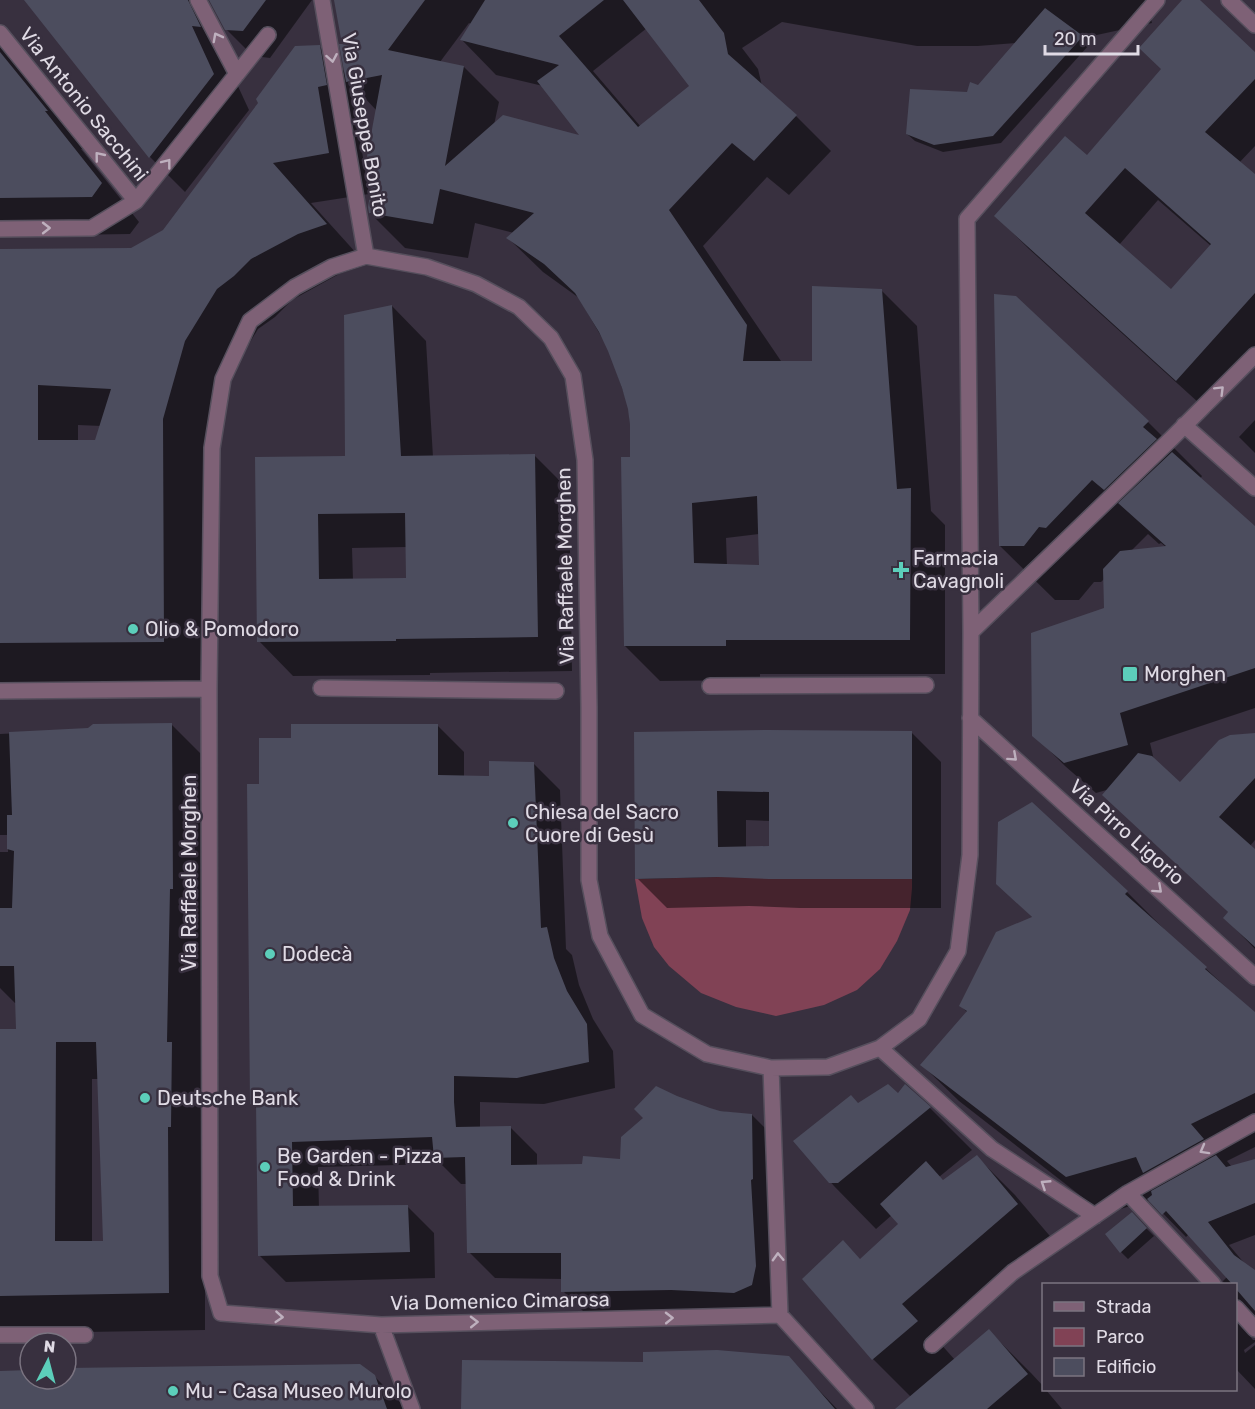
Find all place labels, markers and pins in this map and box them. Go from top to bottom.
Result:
place label: Farmacia Cavagnoli [913,546,1004,593]
marker: Farmacia Cavagnoli [894,563,908,577]
place label: Olio & Pomodoro [145,617,299,641]
marker: Olio & Pomodoro [126,622,140,636]
place label: Morghen [1144,662,1226,686]
marker: Morghen [1121,665,1139,683]
place label: Chiesa del Sacro Cuore di Gesù [525,800,679,847]
marker: Chiesa del Sacro Cuore di Gesù [506,816,520,830]
place label: Dodecà [282,942,352,966]
marker: Dodecà [263,947,277,961]
place label: Deutsche Bank [157,1086,299,1110]
marker: Deutsche Bank [138,1091,152,1105]
place label: Be Garden - Pizza Food & Drink [277,1144,442,1191]
marker: Be Garden - Pizza Food & Drink [258,1160,272,1174]
place label: Mu - Casa Museo Murolo [185,1379,412,1403]
marker: Mu - Casa Museo Murolo [166,1384,180,1398]

